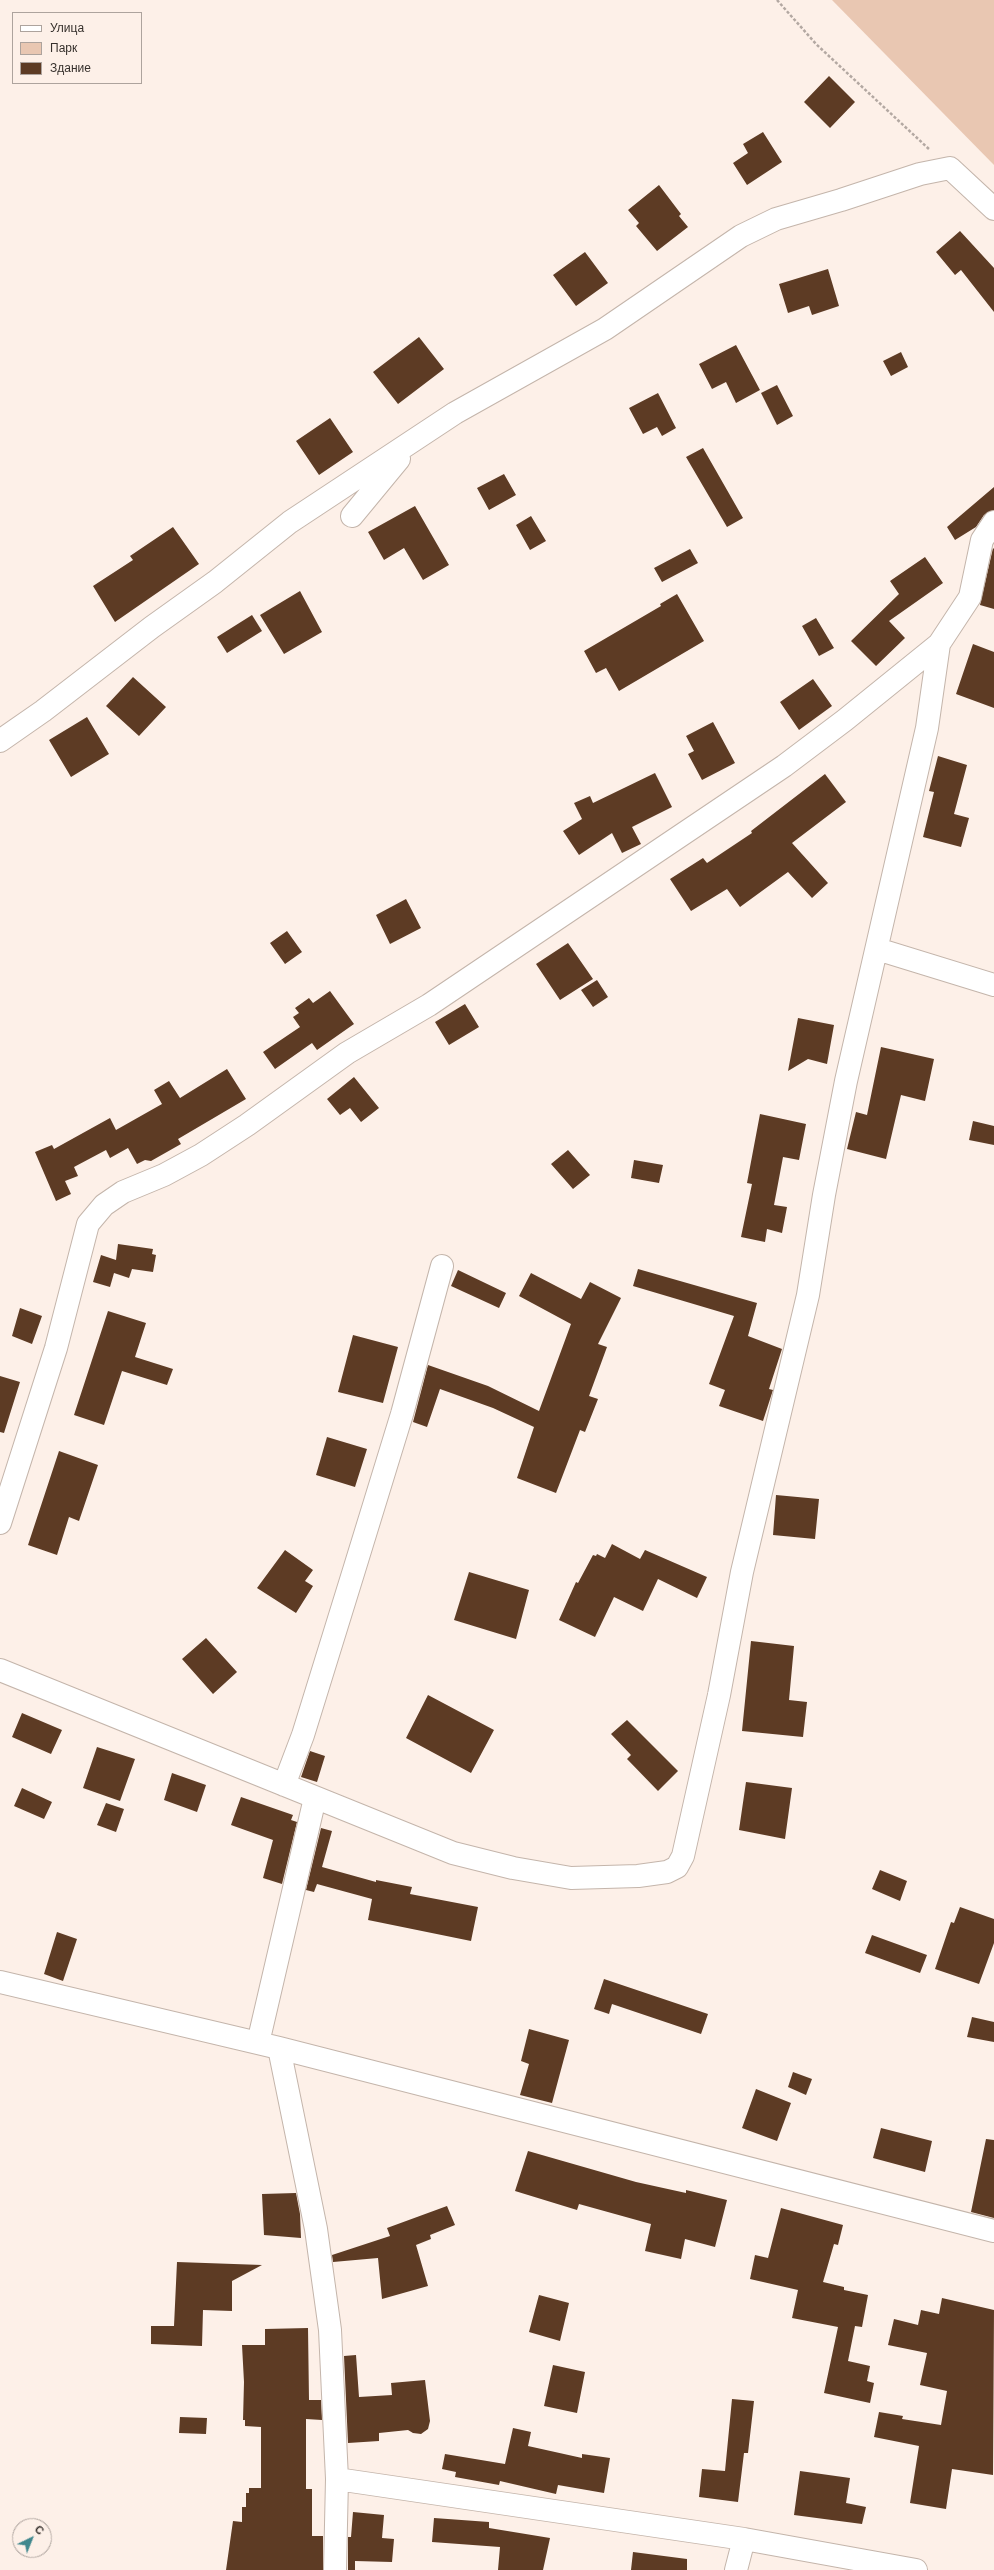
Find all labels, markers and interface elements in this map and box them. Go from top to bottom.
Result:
legend [12,12,142,84]
text: Улица [50,20,84,36]
text: Парк [50,40,77,56]
text: Здание [50,60,91,76]
north arrow [12,2518,52,2558]
text: С [32,2522,47,2538]

